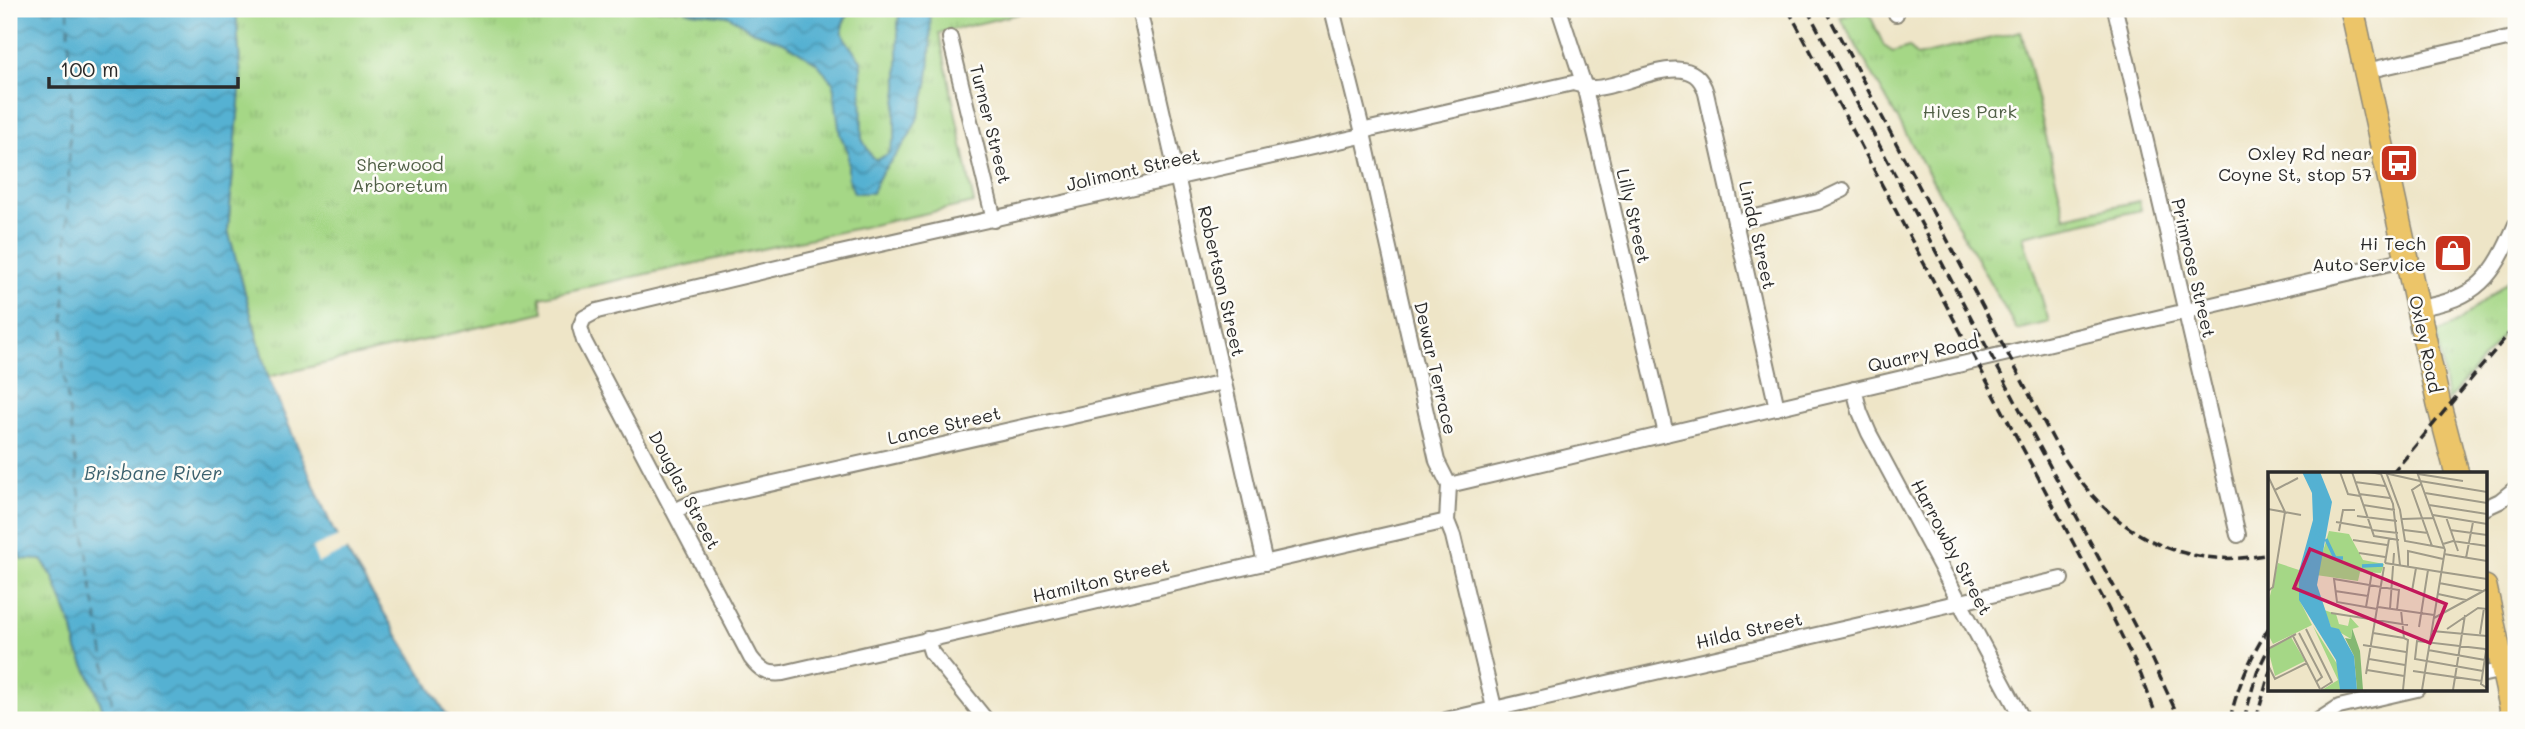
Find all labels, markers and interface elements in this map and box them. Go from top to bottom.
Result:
scale bar [49,46,238,90]
text: 100 m [60,55,119,82]
street label: Turner Street [965,62,1017,186]
park label: Hives Park [1923,99,2017,123]
place label: Oxley Rd near Coyne St, stop 57 [2218,141,2372,186]
street label: Jolimont Street [1064,142,1202,196]
bus stop icon: Oxley Rd near Coyne St, stop 57 [2378,142,2420,184]
park label: Sherwood Arboretum [352,152,448,197]
street label: Lilly Street [1611,166,1657,266]
street label: Linda Street [1734,178,1782,292]
street label: Primrose Street [2166,196,2222,340]
street label: Robertson Street [1193,203,1251,359]
place label: Hi Tech Auto Service [2312,231,2426,276]
shop icon: Hi Tech Auto Service [2432,232,2474,274]
street label: Oxley Road [2404,293,2448,395]
street label: Dewar Terrace [1409,299,1463,437]
street label: Quarry Road [1865,329,1981,377]
street label: Lance Street [885,400,1003,450]
street label: Douglas Street [644,427,726,553]
water label: Brisbane River [84,460,222,485]
inset map [2268,472,2486,690]
street label: Harrowby Street [1906,475,1998,619]
street label: Hamilton Street [1030,553,1172,607]
street label: Hilda Street [1693,606,1805,654]

